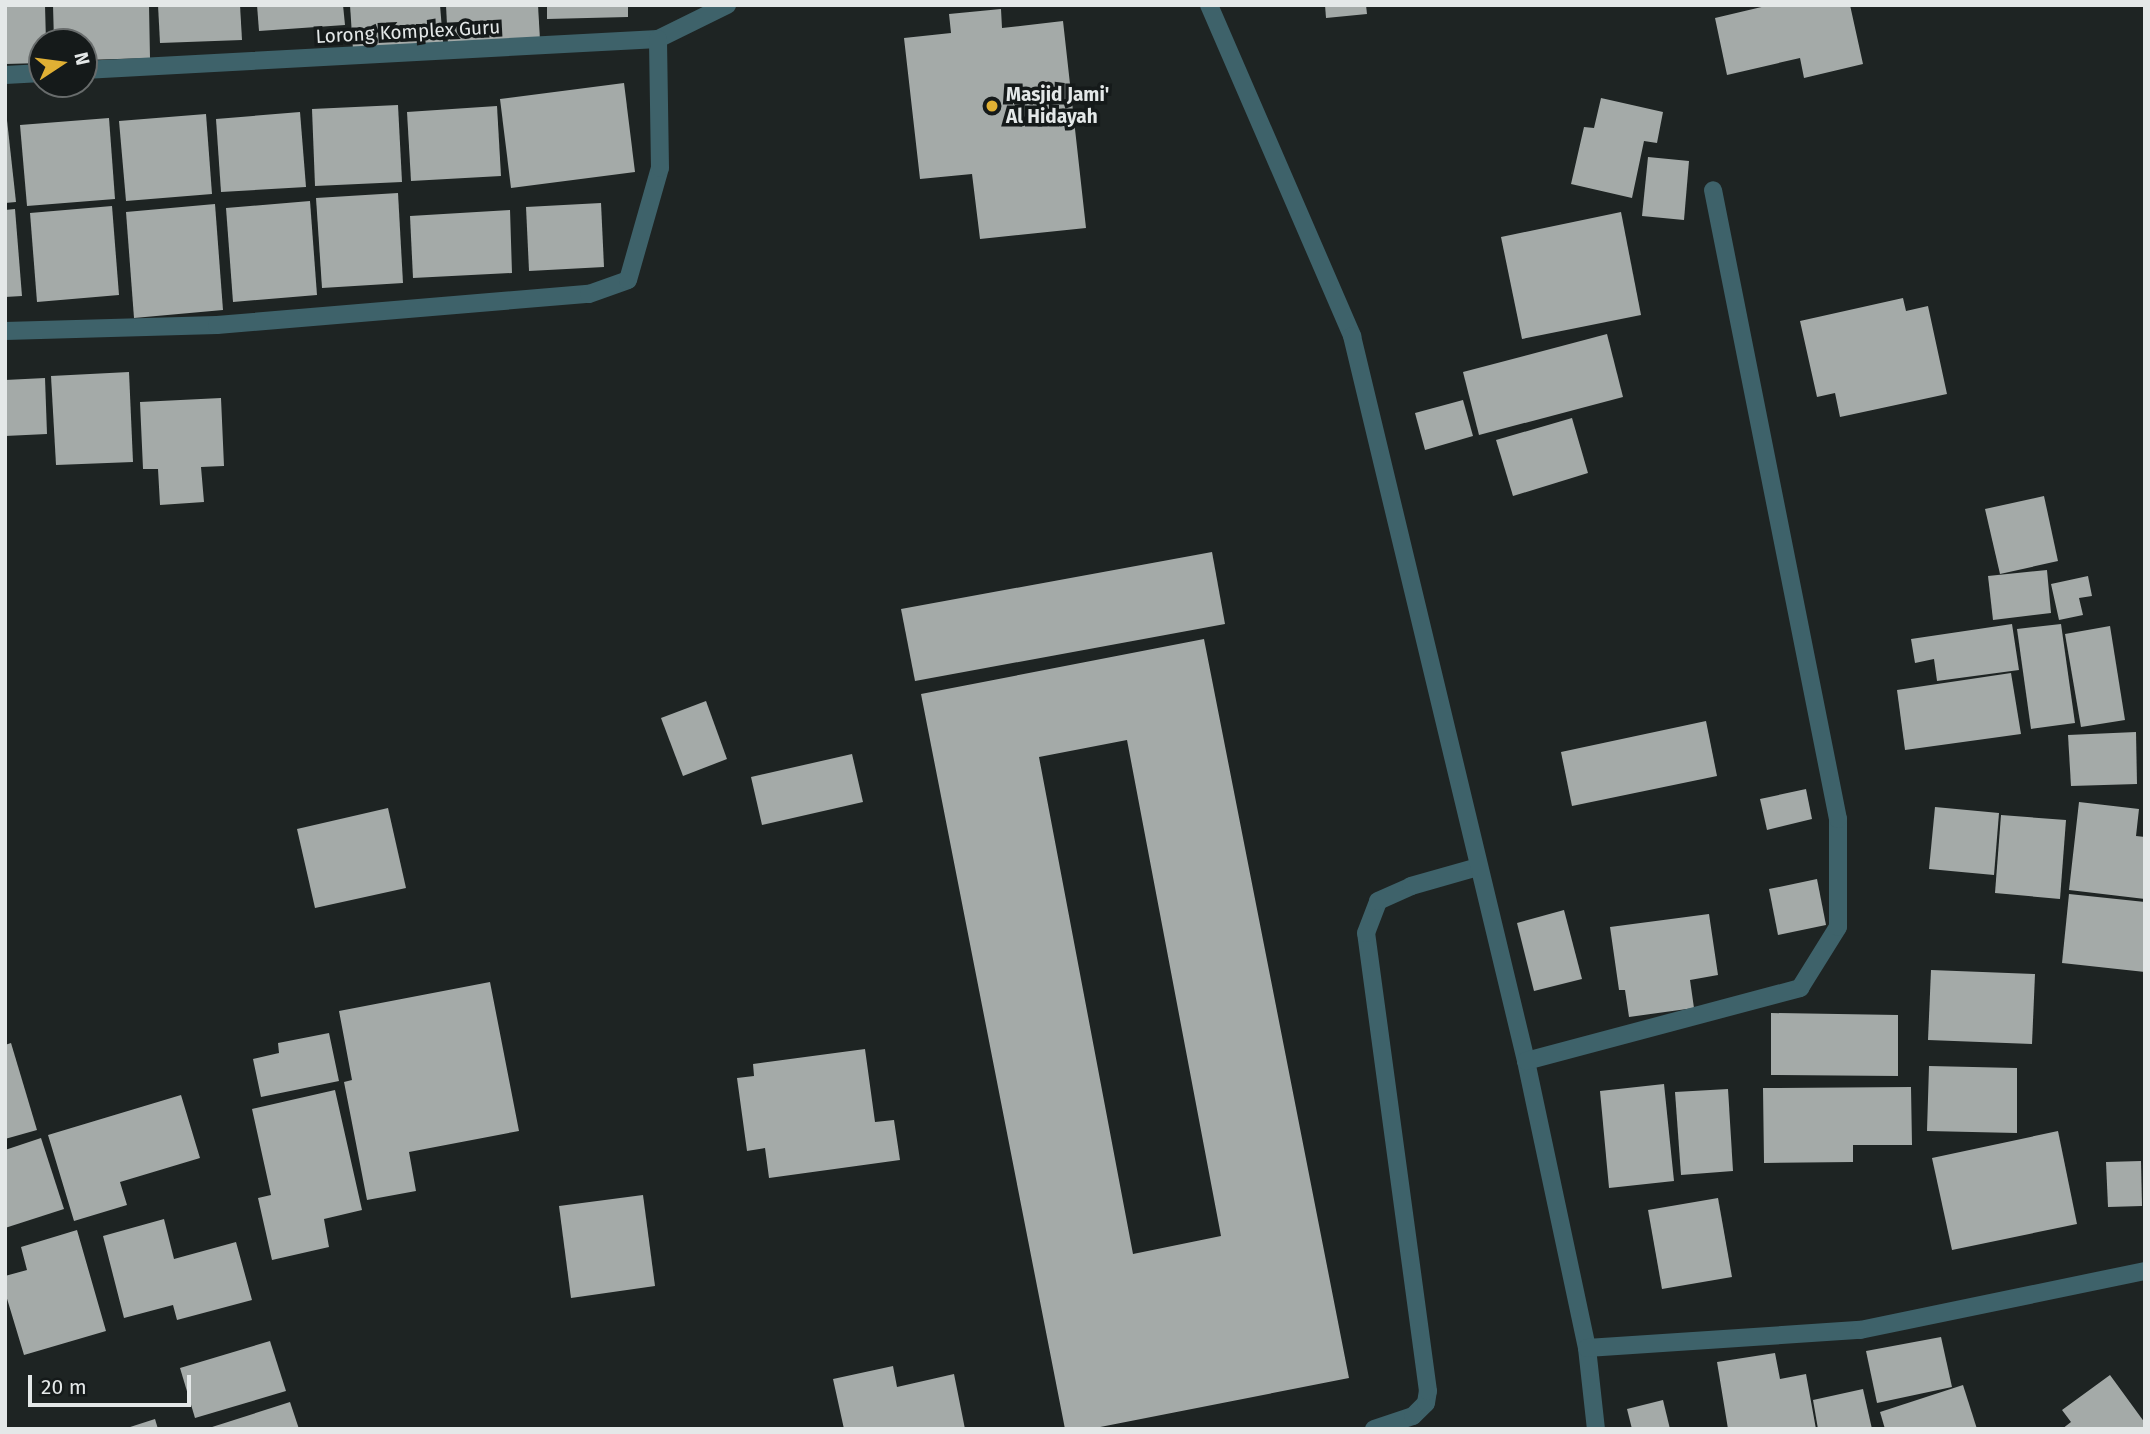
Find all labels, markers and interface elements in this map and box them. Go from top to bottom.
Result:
street label: Lorong Komplex Guru [315,16,501,48]
north arrow [28,28,98,98]
text: N [69,50,95,67]
place label: Masjid Jami' Al Hidayah [1006,84,1109,128]
marker: Masjid Jami' Al Hidayah [984,98,1000,114]
scale bar [32,1360,194,1404]
text: 20 m [41,1374,87,1400]

